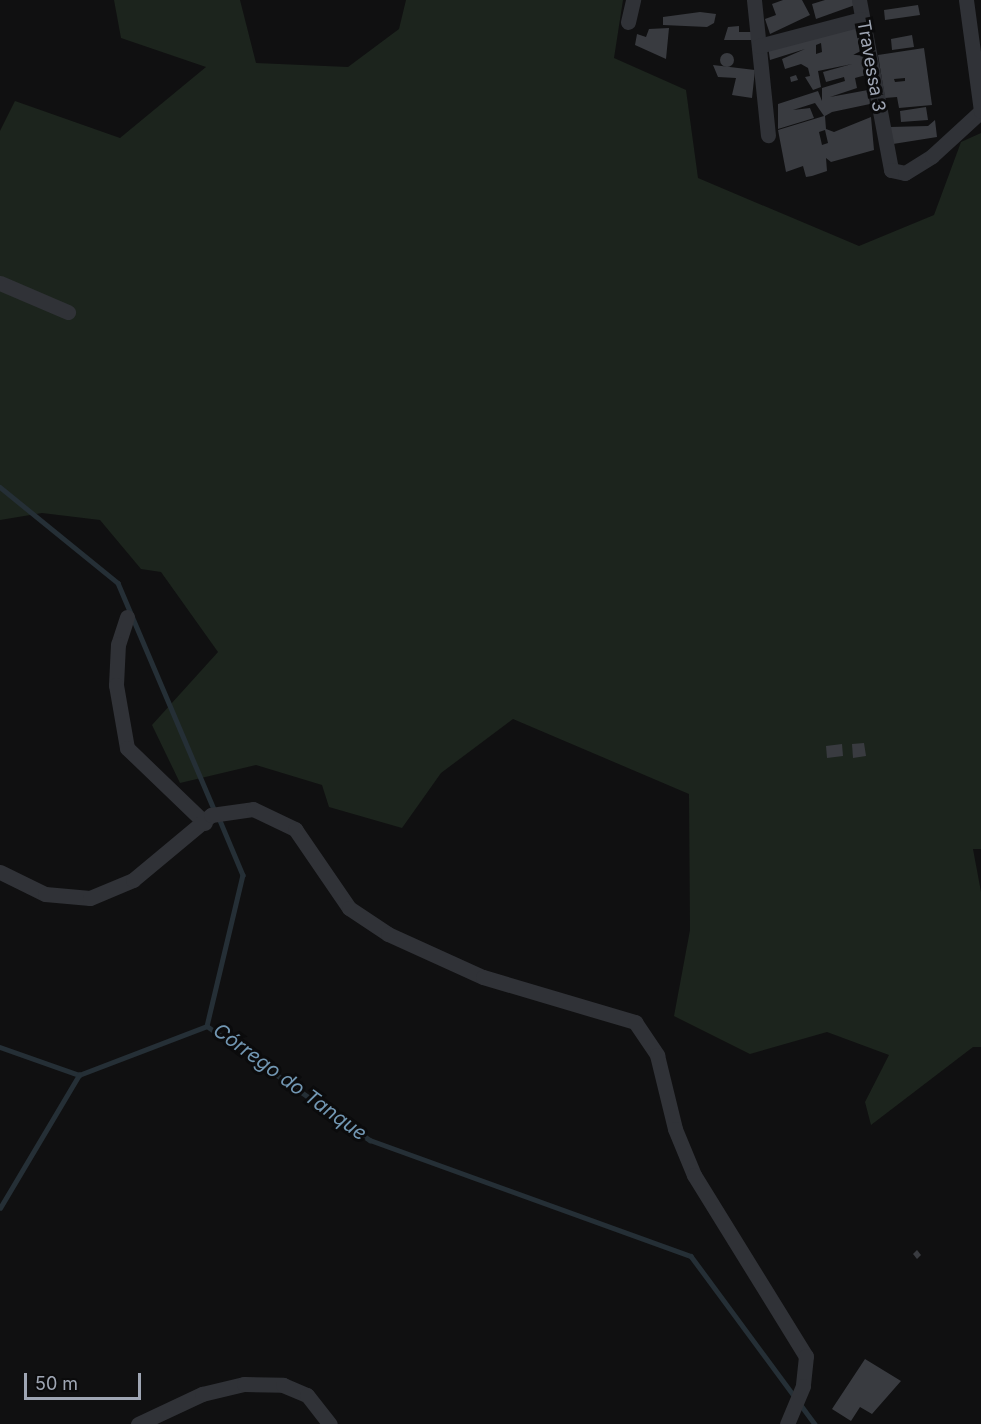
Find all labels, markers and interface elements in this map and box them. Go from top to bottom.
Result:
street label: Travessa 3 [852,18,890,114]
water label: Córrego do Tanque [209,1018,371,1146]
scale bar [27,1361,144,1399]
text: 50 m [35,1373,78,1394]

